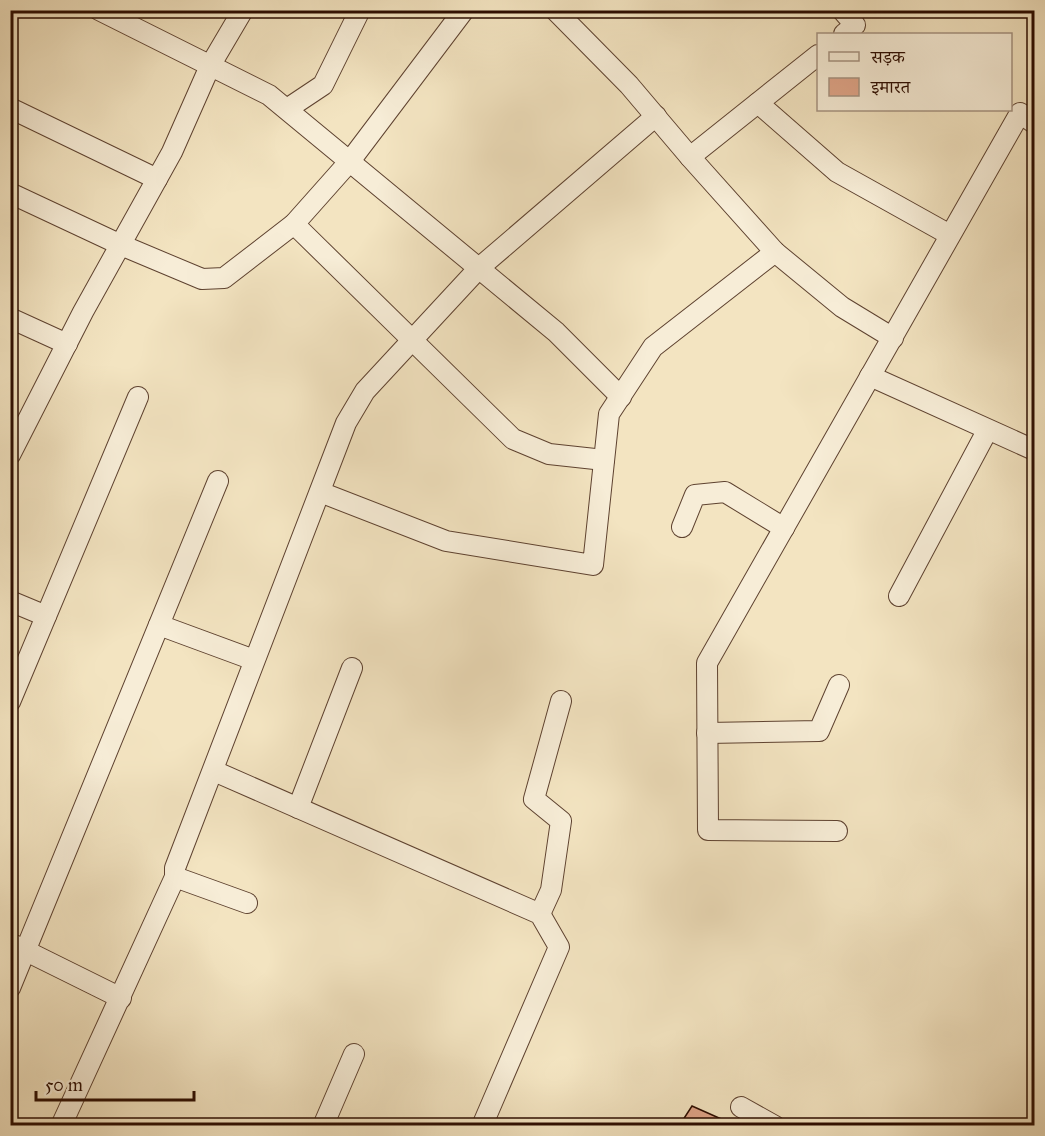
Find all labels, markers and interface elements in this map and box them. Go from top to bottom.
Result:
legend [817,33,1012,111]
text: सड़क [870,46,906,68]
text: इमारत [870,76,911,98]
scale bar [36,1064,194,1102]
text: 50 m [45,1074,83,1096]

